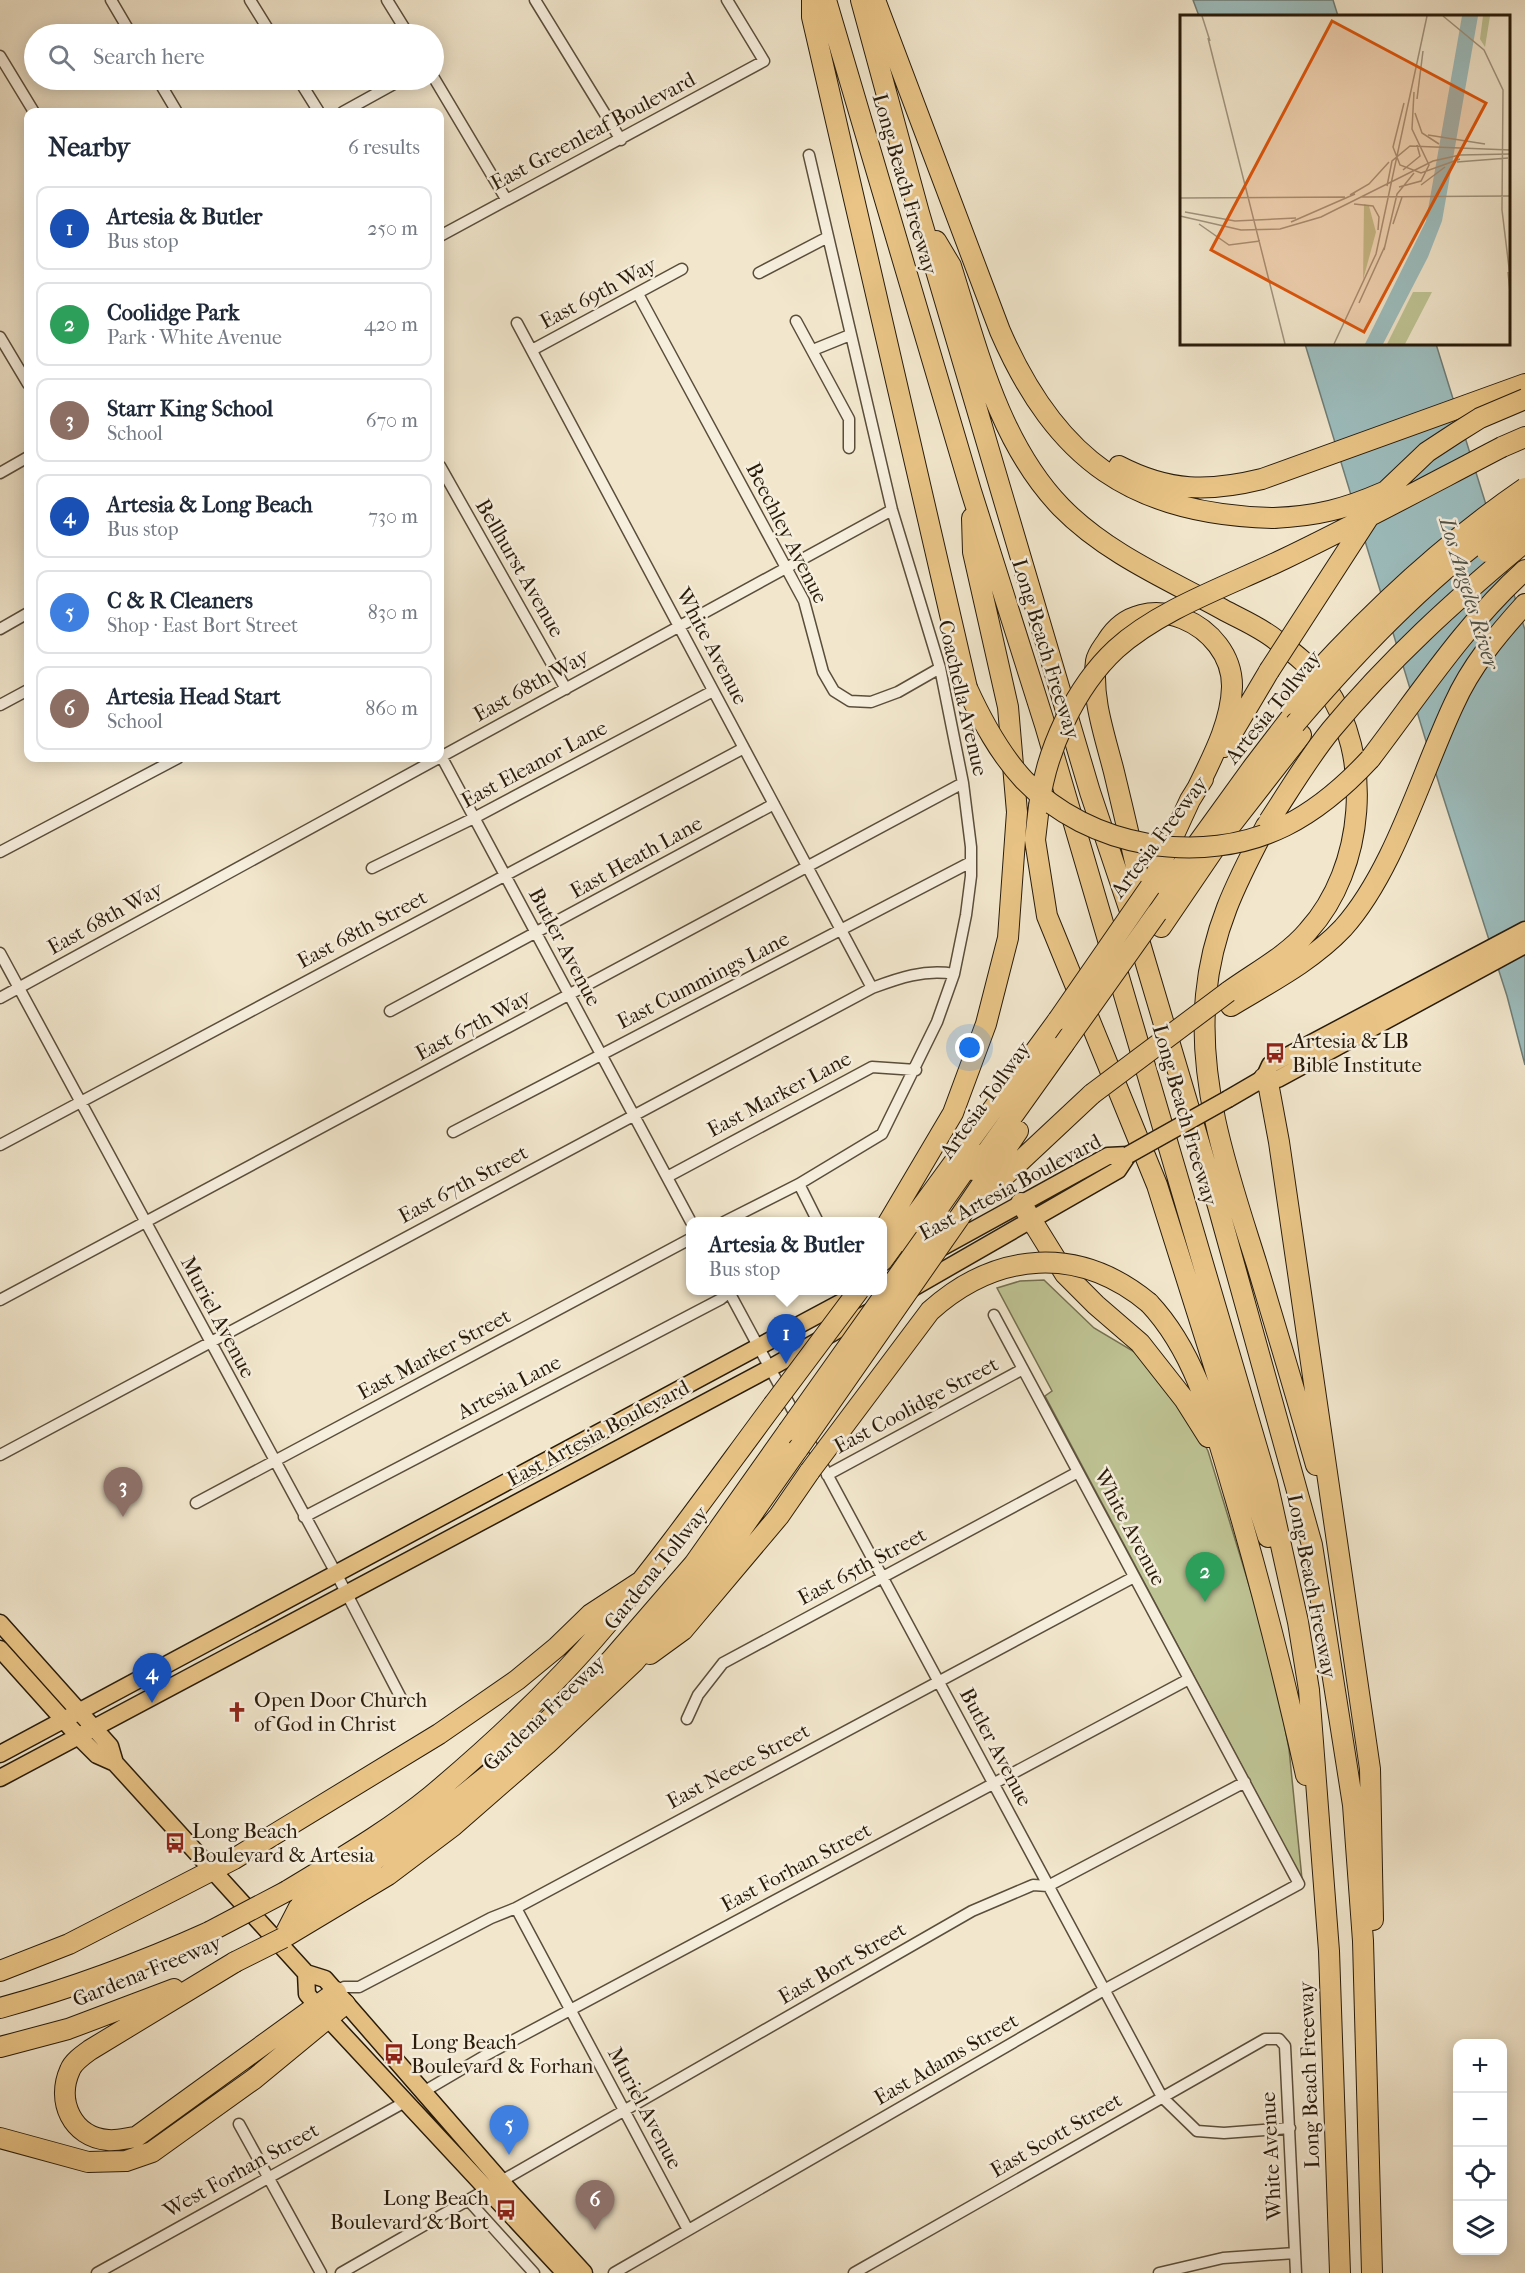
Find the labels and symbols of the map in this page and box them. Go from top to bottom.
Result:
inset map [1180,15,1510,345]
street label: East Greenleaf Boulevard [487,67,700,195]
street label: Long Beach Freeway [868,91,943,278]
street label: East 69th Way [536,252,661,334]
street label: Beechley Avenue [741,459,833,607]
street label: Bellhurst Avenue [471,495,569,641]
water label: Los Angeles River [1433,512,1505,675]
street label: Long Beach Freeway [1007,556,1085,743]
street label: White Avenue [671,583,753,708]
street label: Coachella Avenue [933,618,993,778]
street label: East 68th Way [469,643,593,726]
street label: Artesia Tollway [1219,645,1327,769]
street label: East Eleanor Lane [457,715,611,813]
street label: Artesia Freeway [1105,771,1213,903]
street label: East Heath Lane [566,811,706,903]
street label: East 68th Way [43,876,167,959]
street label: Butler Avenue [524,884,606,1010]
street label: East 68th Street [293,885,431,973]
street label: East Cummings Lane [613,926,793,1034]
street label: East 67th Way [411,984,535,1065]
street label: Long Beach Freeway [1148,1022,1223,1209]
place label: Artesia & LB Bible Institute [1291,1029,1422,1077]
your location [955,1033,984,1062]
street label: Artesia Tollway [934,1036,1036,1164]
bus stop icon: Artesia & LB Bible Institute [1263,1041,1287,1065]
street label: East Marker Lane [703,1046,855,1142]
street label: East Artesia Boulevard [915,1129,1106,1245]
street label: East 67th Street [394,1140,532,1228]
street label: Muriel Avenue [176,1252,260,1382]
street label: East Marker Street [353,1303,515,1404]
pin: 1 [766,1314,806,1364]
street label: Artesia Lane [452,1350,565,1425]
street label: East Coolidge Street [830,1351,1003,1458]
street label: East Artesia Boulevard [503,1375,694,1491]
street label: White Avenue [1089,1464,1171,1589]
pin: 3 [104,1468,142,1517]
street label: Long Beach Freeway [1282,1492,1342,1681]
street label: Gardena Tollway [599,1501,714,1634]
street label: East 65th Street [794,1522,931,1610]
pin: 2 [1186,1552,1224,1602]
street label: Gardena Freeway [478,1650,611,1776]
pin: 4 [132,1654,172,1703]
street label: Butler Avenue [955,1684,1037,1810]
place label: Open Door Church of God in Christ [254,1688,428,1736]
church icon: Open Door Church of God in Christ [225,1700,249,1724]
street label: East Neece Street [663,1718,814,1814]
street label: East Forhan Street [717,1817,876,1917]
place label: Long Beach Boulevard & Artesia [192,1819,375,1867]
bus stop icon: Long Beach Boulevard & Artesia [163,1831,187,1855]
street label: East Bort Street [774,1917,910,2009]
street label: Gardena Freeway [69,1930,226,2012]
street label: Long Beach Freeway [1294,1980,1324,2169]
street label: East Adams Street [870,2008,1023,2110]
place label: Long Beach Boulevard & Forhan [411,2030,593,2078]
bus stop icon: Long Beach Boulevard & Forhan [382,2042,406,2066]
street label: Muriel Avenue [603,2043,687,2173]
street label: East Scott Street [986,2087,1126,2182]
street label: White Avenue [1256,2091,1286,2222]
pin: 5 [490,2106,528,2155]
street label: West Forhan Street [158,2117,323,2223]
pin: 6 [576,2180,614,2230]
place label: Long Beach Boulevard & Bort [330,2186,490,2234]
bus stop icon: Long Beach Boulevard & Bort [494,2198,518,2222]

